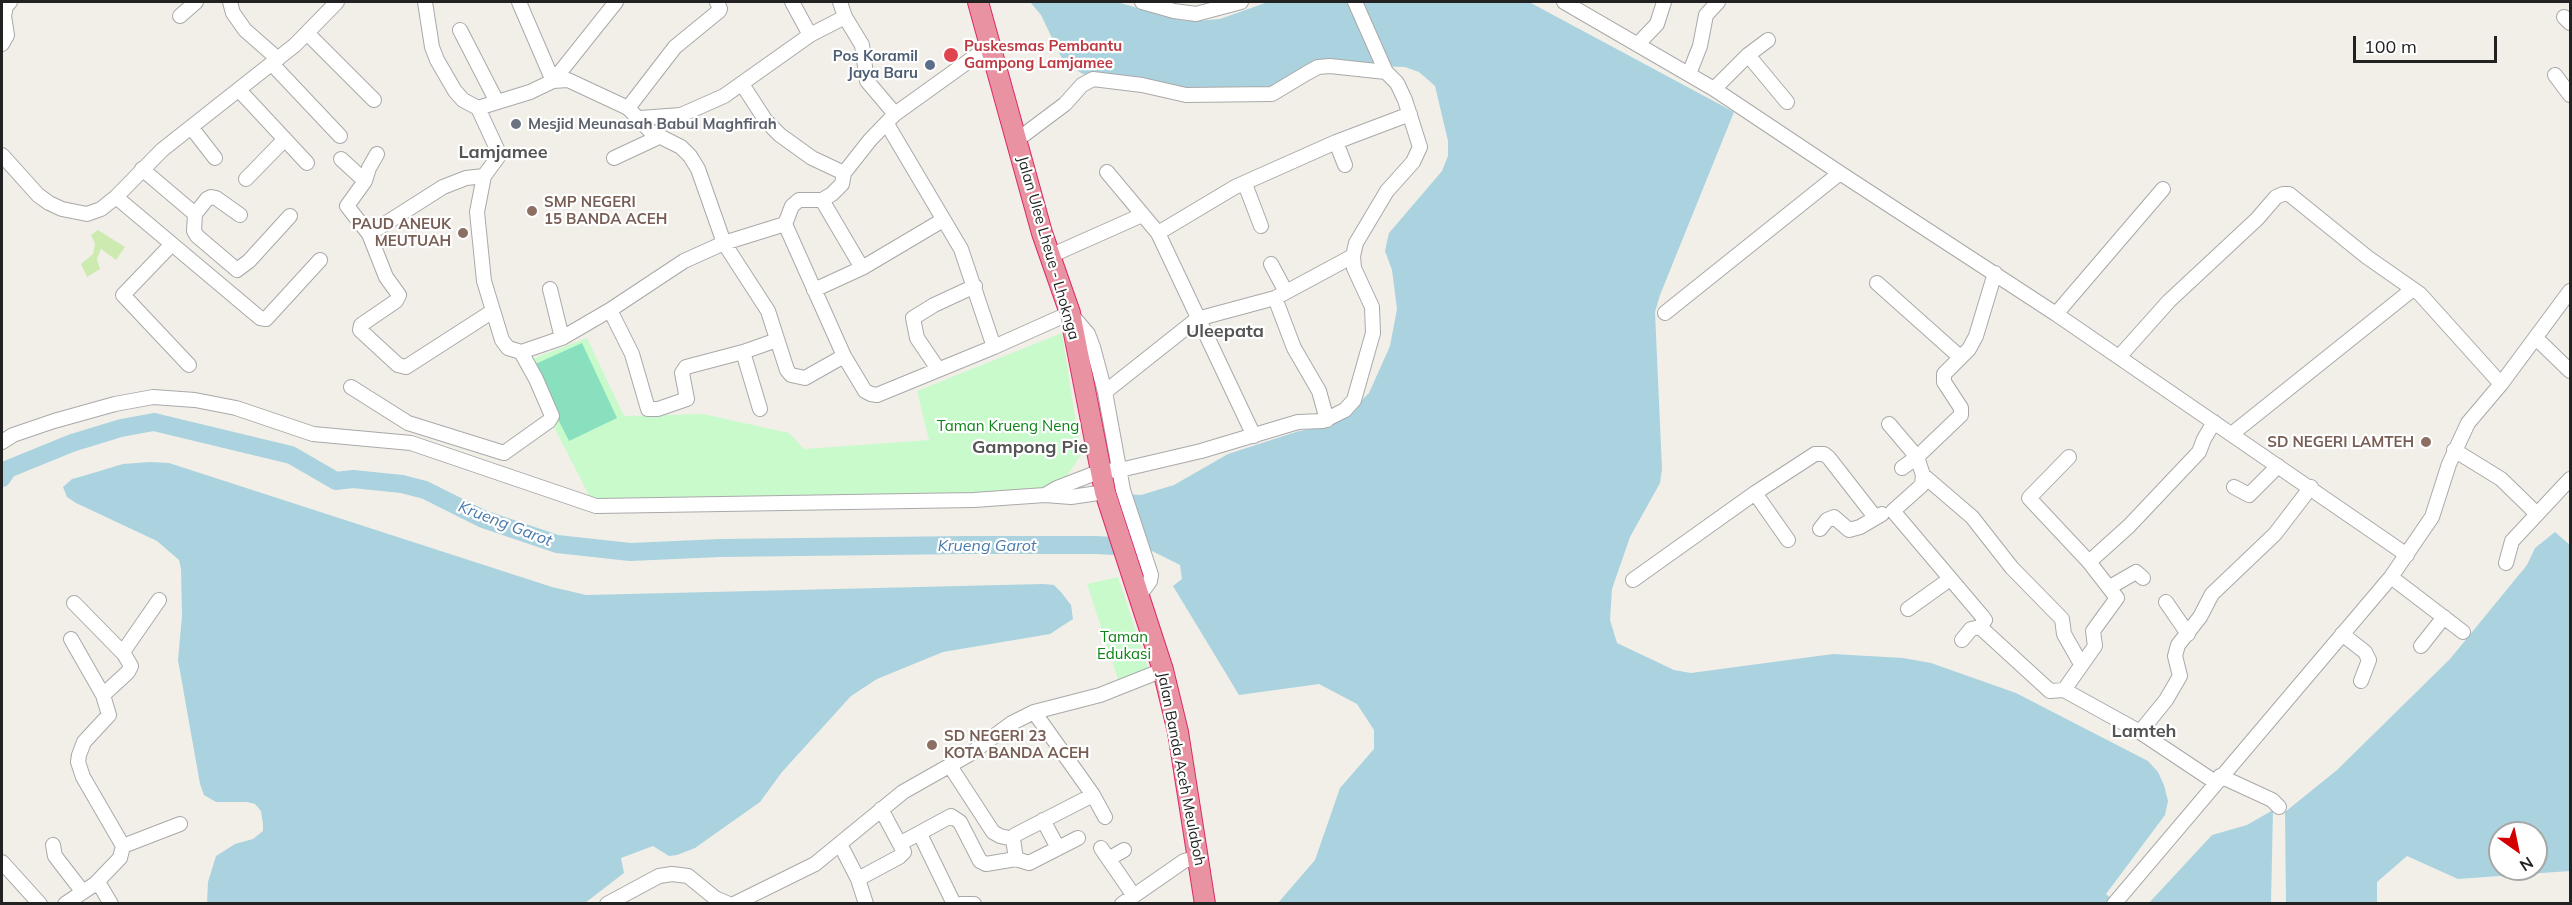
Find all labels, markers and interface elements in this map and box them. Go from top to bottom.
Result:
scale bar [2356,24,2500,62]
text: 100 m [2364,35,2417,58]
place label: Puskesmas Pembantu Gampong Lamjamee [964,37,1122,72]
marker: Puskesmas Pembantu Gampong Lamjamee [942,46,960,64]
place label: Pos Koramil Jaya Baru [833,47,918,82]
marker: Pos Koramil Jaya Baru [923,58,937,72]
place label: Mesjid Meunasah Babul Maghfirah [528,115,777,133]
marker: Mesjid Meunasah Babul Maghfirah [509,117,523,131]
district label: Lamjamee [458,142,548,164]
street label: Jalan Ulee Lheue - Lhoknga [1013,154,1083,342]
place label: SMP NEGERI 15 BANDA ACEH [544,193,667,228]
marker: SMP NEGERI 15 BANDA ACEH [525,204,539,218]
place label: PAUD ANEUK MEUTUAH [352,215,451,250]
marker: PAUD ANEUK MEUTUAH [456,226,470,240]
district label: Uleepata [1186,321,1264,343]
park label: Taman Krueng Neng [937,417,1079,435]
place label: SD NEGERI LAMTEH [2267,433,2414,451]
marker: SD NEGERI LAMTEH [2419,435,2433,449]
district label: Gampong Pie [972,437,1088,459]
water label: Krueng Garot [455,497,555,551]
water label: Krueng Garot [938,536,1036,556]
park label: Taman Edukasi [1097,628,1151,663]
street label: Jalan Banda Aceh Meulaboh [1153,671,1209,867]
district label: Lamteh [2112,721,2176,743]
place label: SD NEGERI 23 KOTA BANDA ACEH [944,727,1089,762]
marker: SD NEGERI 23 KOTA BANDA ACEH [925,738,939,752]
north arrow [2488,821,2548,881]
text: N [2516,853,2537,876]

